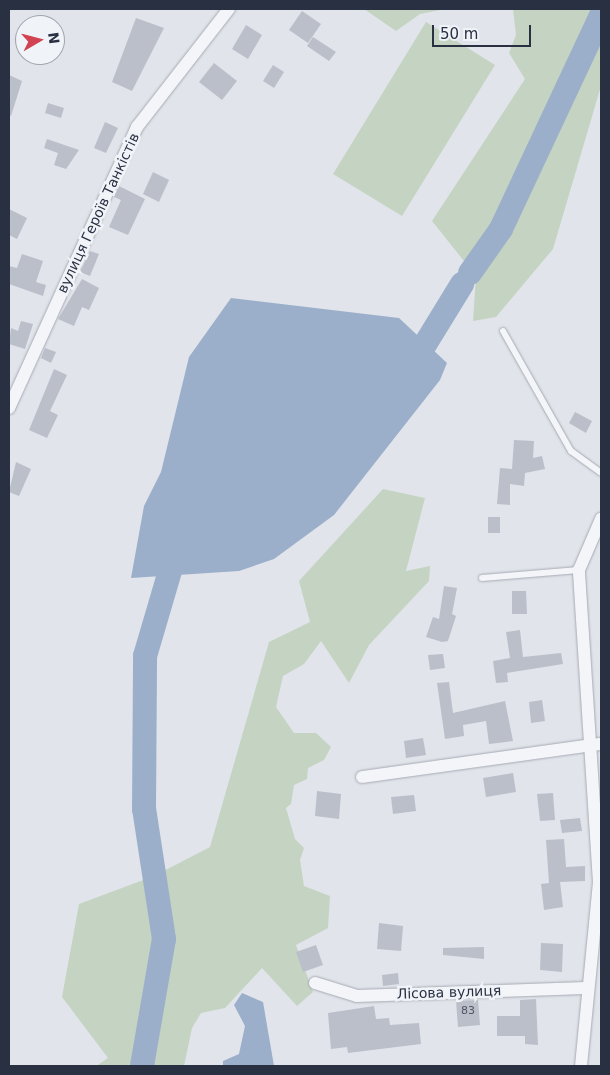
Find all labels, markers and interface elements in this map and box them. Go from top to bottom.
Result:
north arrow [15,15,65,65]
scale bar [435,15,534,47]
text: 50 m [440,25,478,43]
text: N [45,31,63,45]
street label: вулиця Героїв Танкістів [53,130,143,296]
street label: Лісова вулиця [396,982,502,1002]
house number: 83 [461,1004,475,1018]

